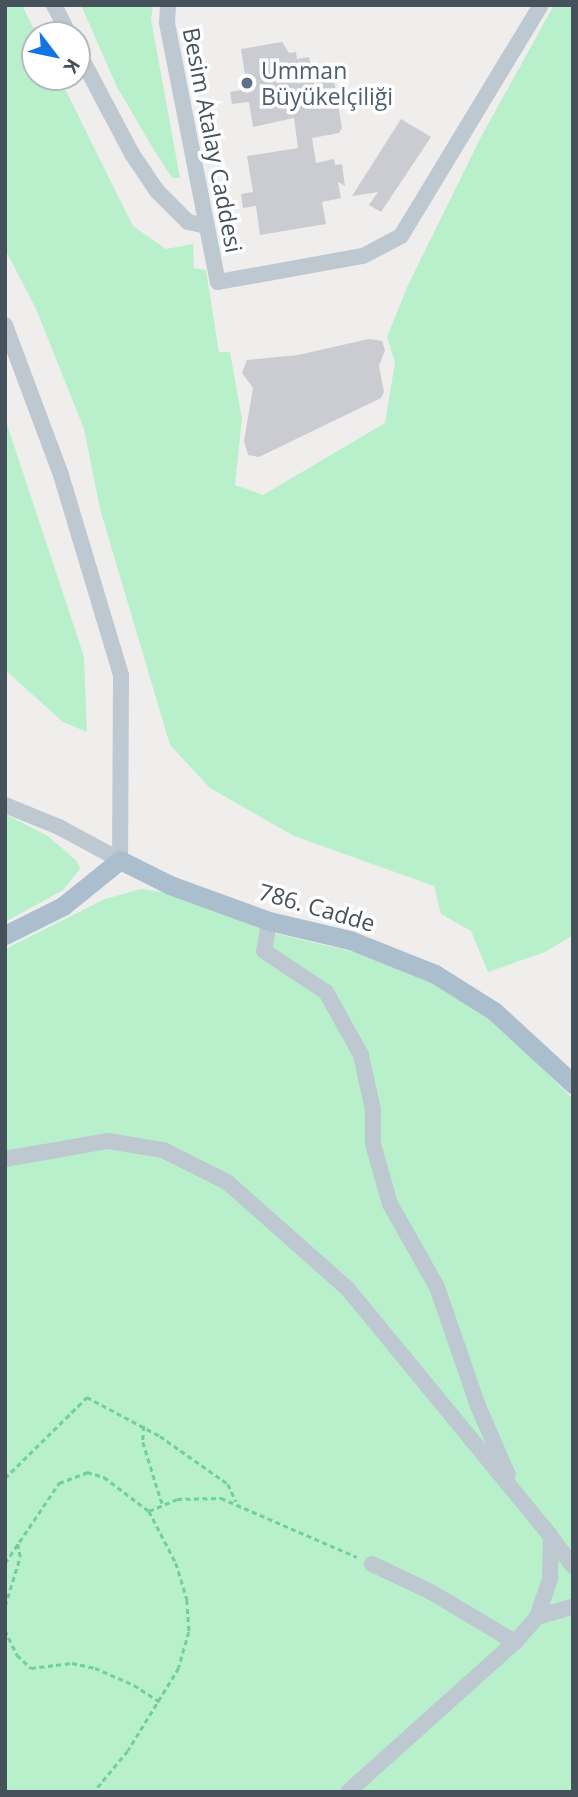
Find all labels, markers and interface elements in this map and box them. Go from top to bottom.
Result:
north arrow [21,21,91,91]
street label: Besim Atalay Caddesi [178,25,248,255]
text: K [58,54,86,78]
place label: Umman Büyükelçiliği [261,56,393,110]
marker: Umman Büyükelçiliği [239,75,255,91]
street label: 786. Cadde [256,877,378,937]

